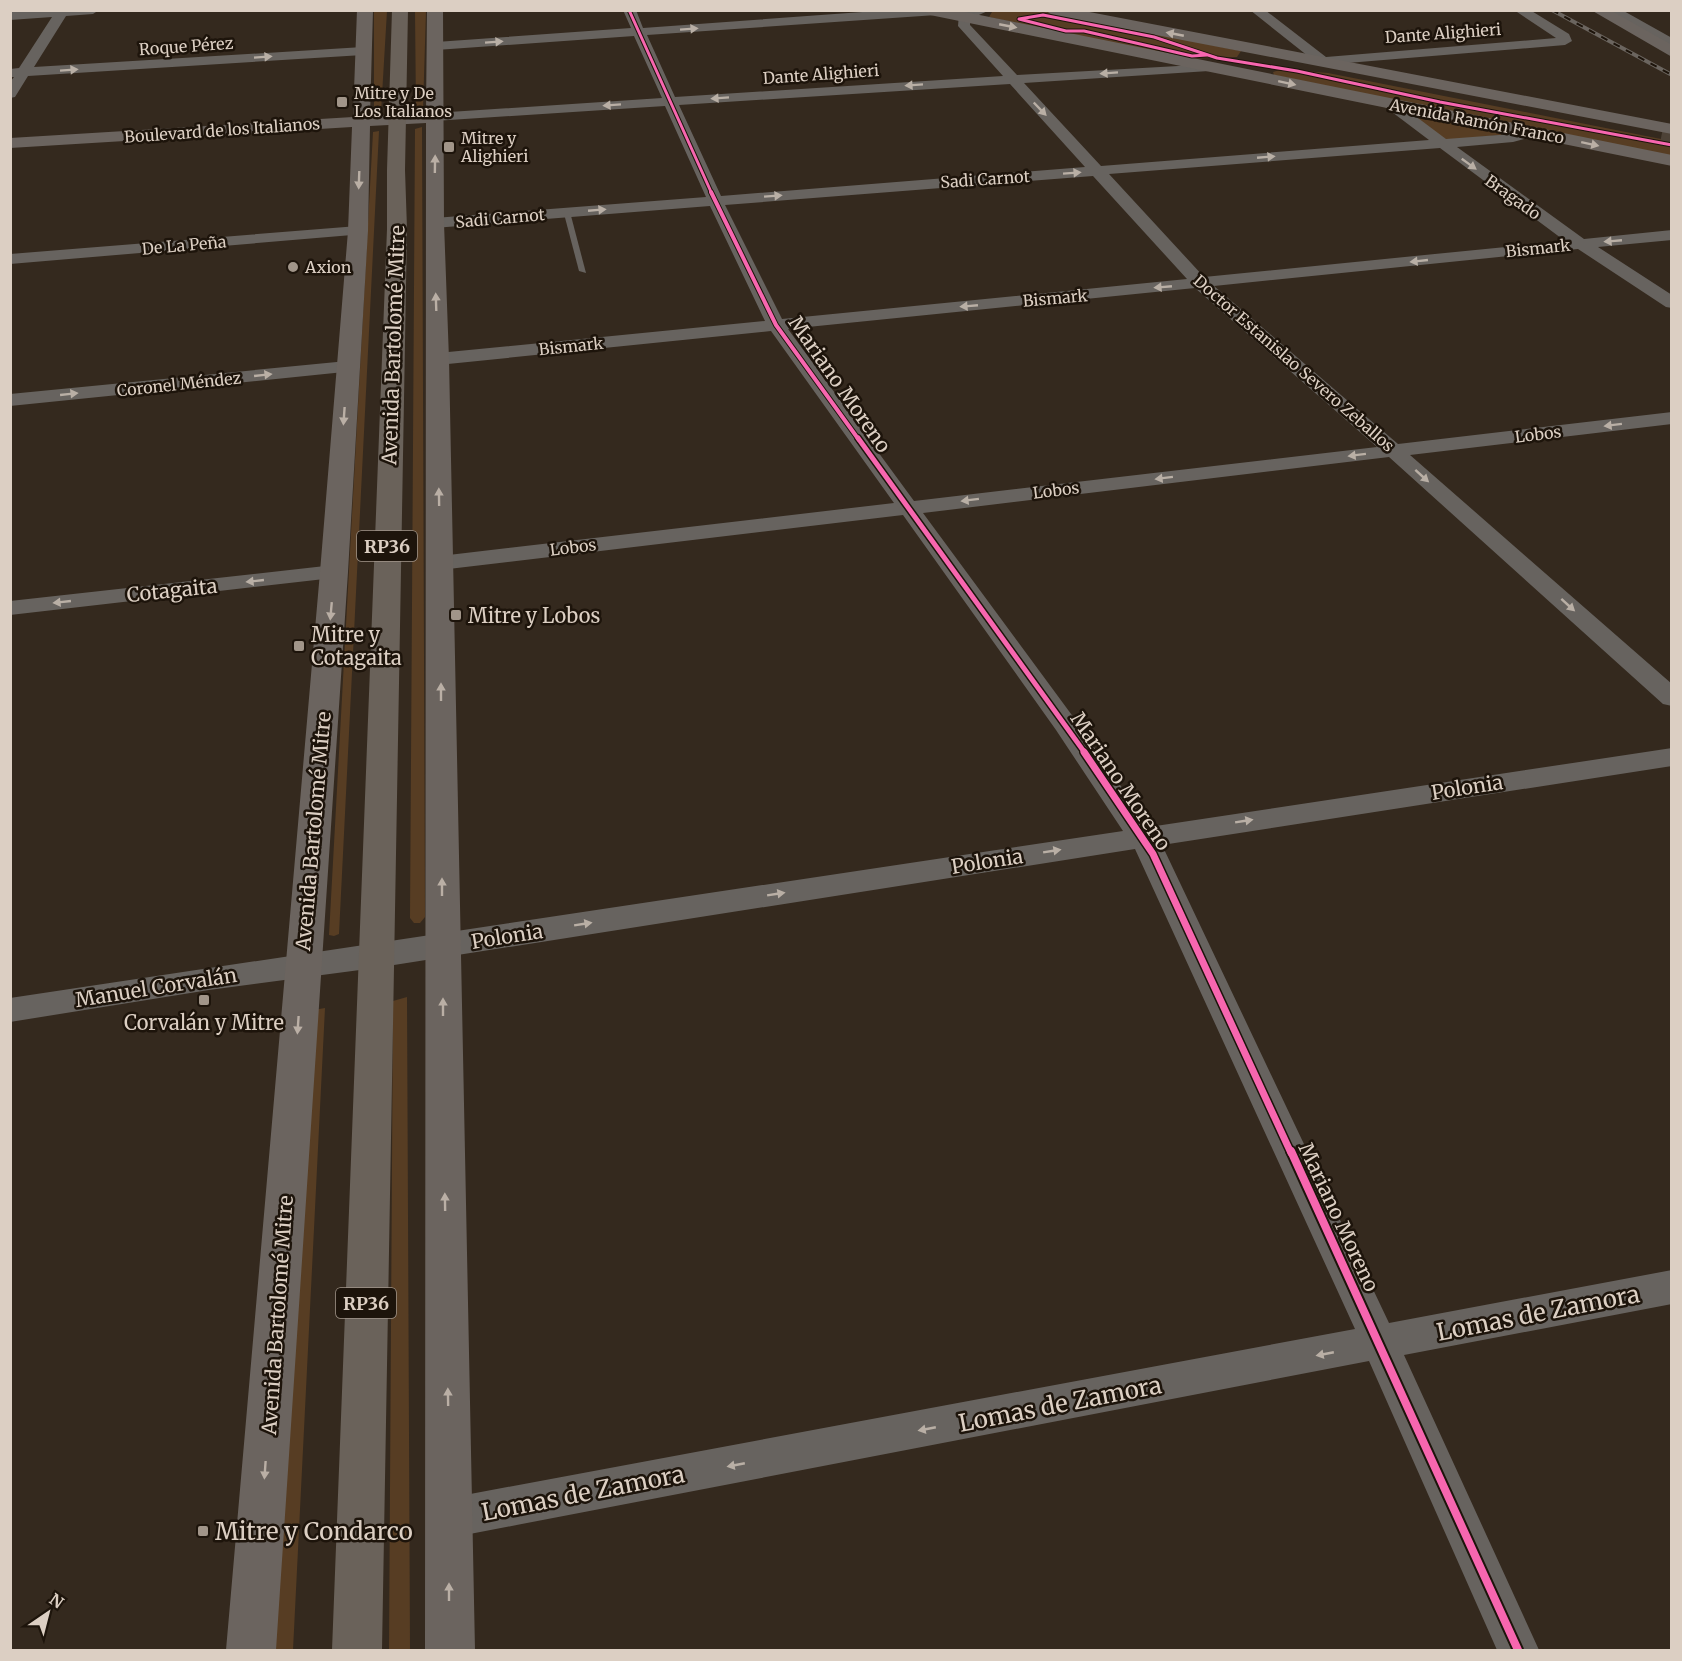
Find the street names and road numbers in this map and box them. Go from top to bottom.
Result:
street label: Dante Alighieri [1384,19,1502,47]
street label: Roque Pérez [138,33,234,59]
street label: Dante Alighieri [762,60,880,88]
street label: Avenida Ramón Franco [1387,94,1566,148]
street label: Boulevard de los Italianos [123,113,321,147]
street label: Sadi Carnot [940,166,1031,192]
street label: Bragado [1481,170,1545,224]
street label: Sadi Carnot [454,204,546,232]
street label: Avenida Bartolomé Mitre [376,225,410,466]
street label: De La Peña [141,231,228,259]
street label: Bismark [1505,235,1572,261]
street label: Doctor Estanislao Severo Zeballos [1190,270,1398,456]
street label: Bismark [1022,285,1089,311]
street label: Mariano Moreno [783,311,897,458]
street label: Bismark [538,333,605,359]
street label: Coronel Méndez [116,368,242,400]
street label: Lobos [1514,421,1563,447]
street label: Lobos [1032,477,1081,503]
road number: RP36 [357,531,417,561]
street label: Lobos [549,534,598,560]
street label: Cotagaita [126,573,219,607]
street label: Mariano Moreno [1066,707,1177,855]
street label: Avenida Bartolomé Mitre [290,710,336,953]
street label: Polonia [1429,769,1505,805]
street label: Polonia [949,843,1025,879]
street label: Polonia [469,918,545,954]
street label: Manuel Corvalán [73,962,239,1012]
street label: Mariano Moreno [1294,1139,1385,1296]
street label: Avenida Bartolomé Mitre [256,1194,298,1437]
street label: Lomas de Zamora [1434,1278,1642,1348]
road number: RP36 [336,1288,396,1318]
street label: Lomas de Zamora [956,1369,1164,1439]
street label: Lomas de Zamora [479,1458,687,1528]

